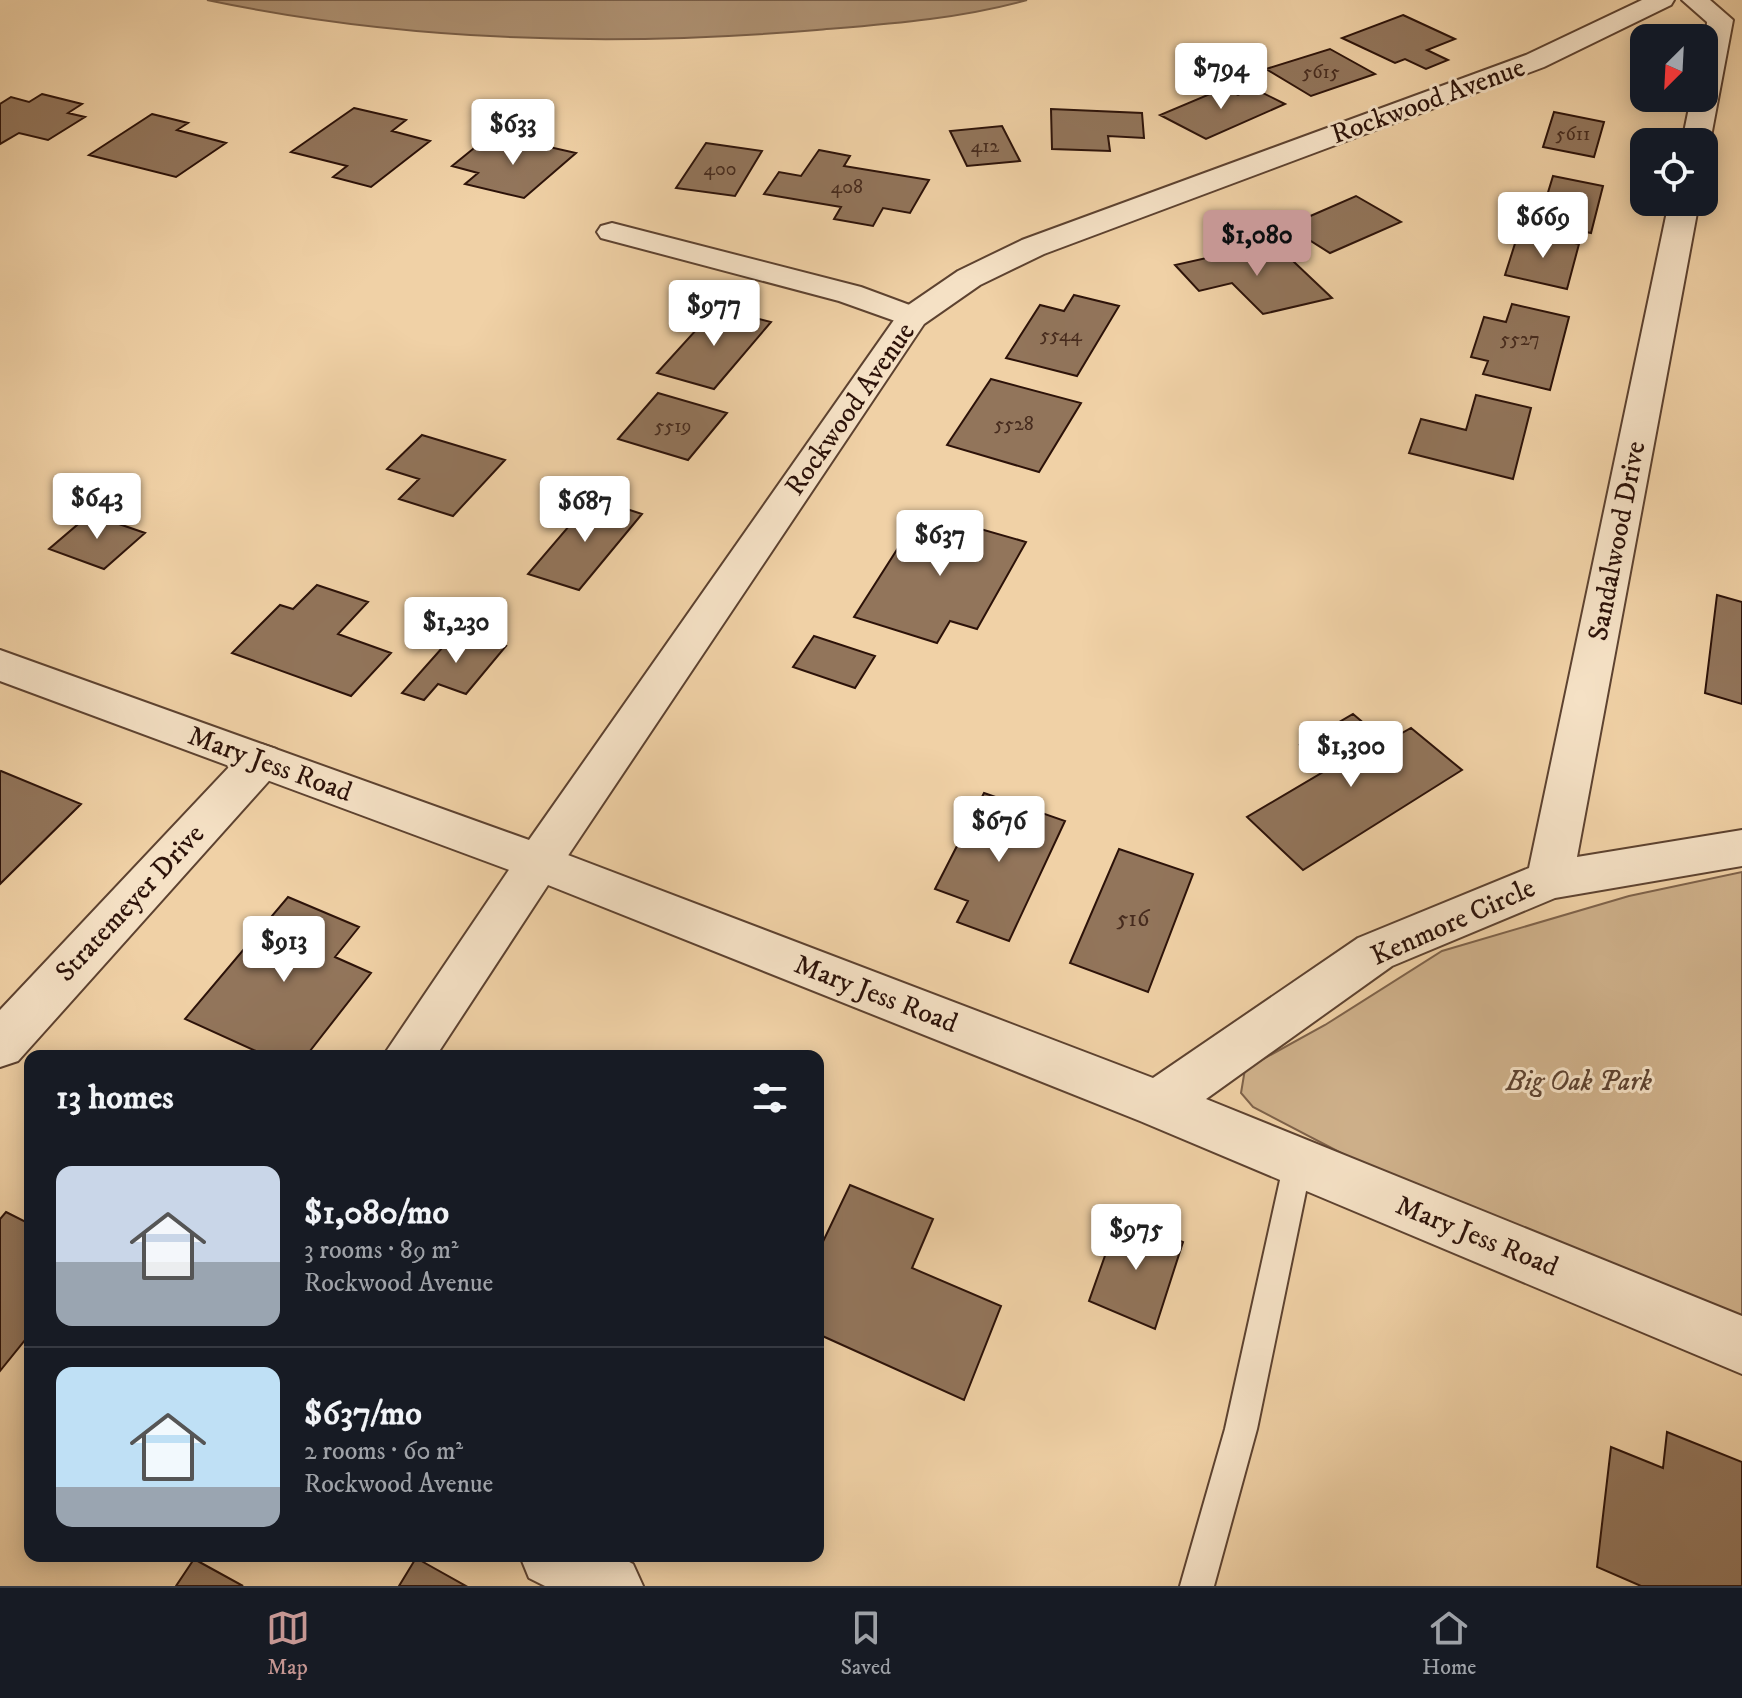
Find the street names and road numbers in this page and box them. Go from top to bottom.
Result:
street label: Rockwood Avenue [1326,50,1530,152]
street label: Rockwood Avenue [777,315,923,503]
street label: Sandalwood Drive [1580,438,1654,644]
street label: Mary Jess Road [183,718,357,810]
street label: Stratemeyer Drive [48,817,212,989]
street label: Kenmore Circle [1365,870,1541,974]
street label: Mary Jess Road [789,947,963,1041]
street label: Mary Jess Road [1391,1188,1563,1284]

